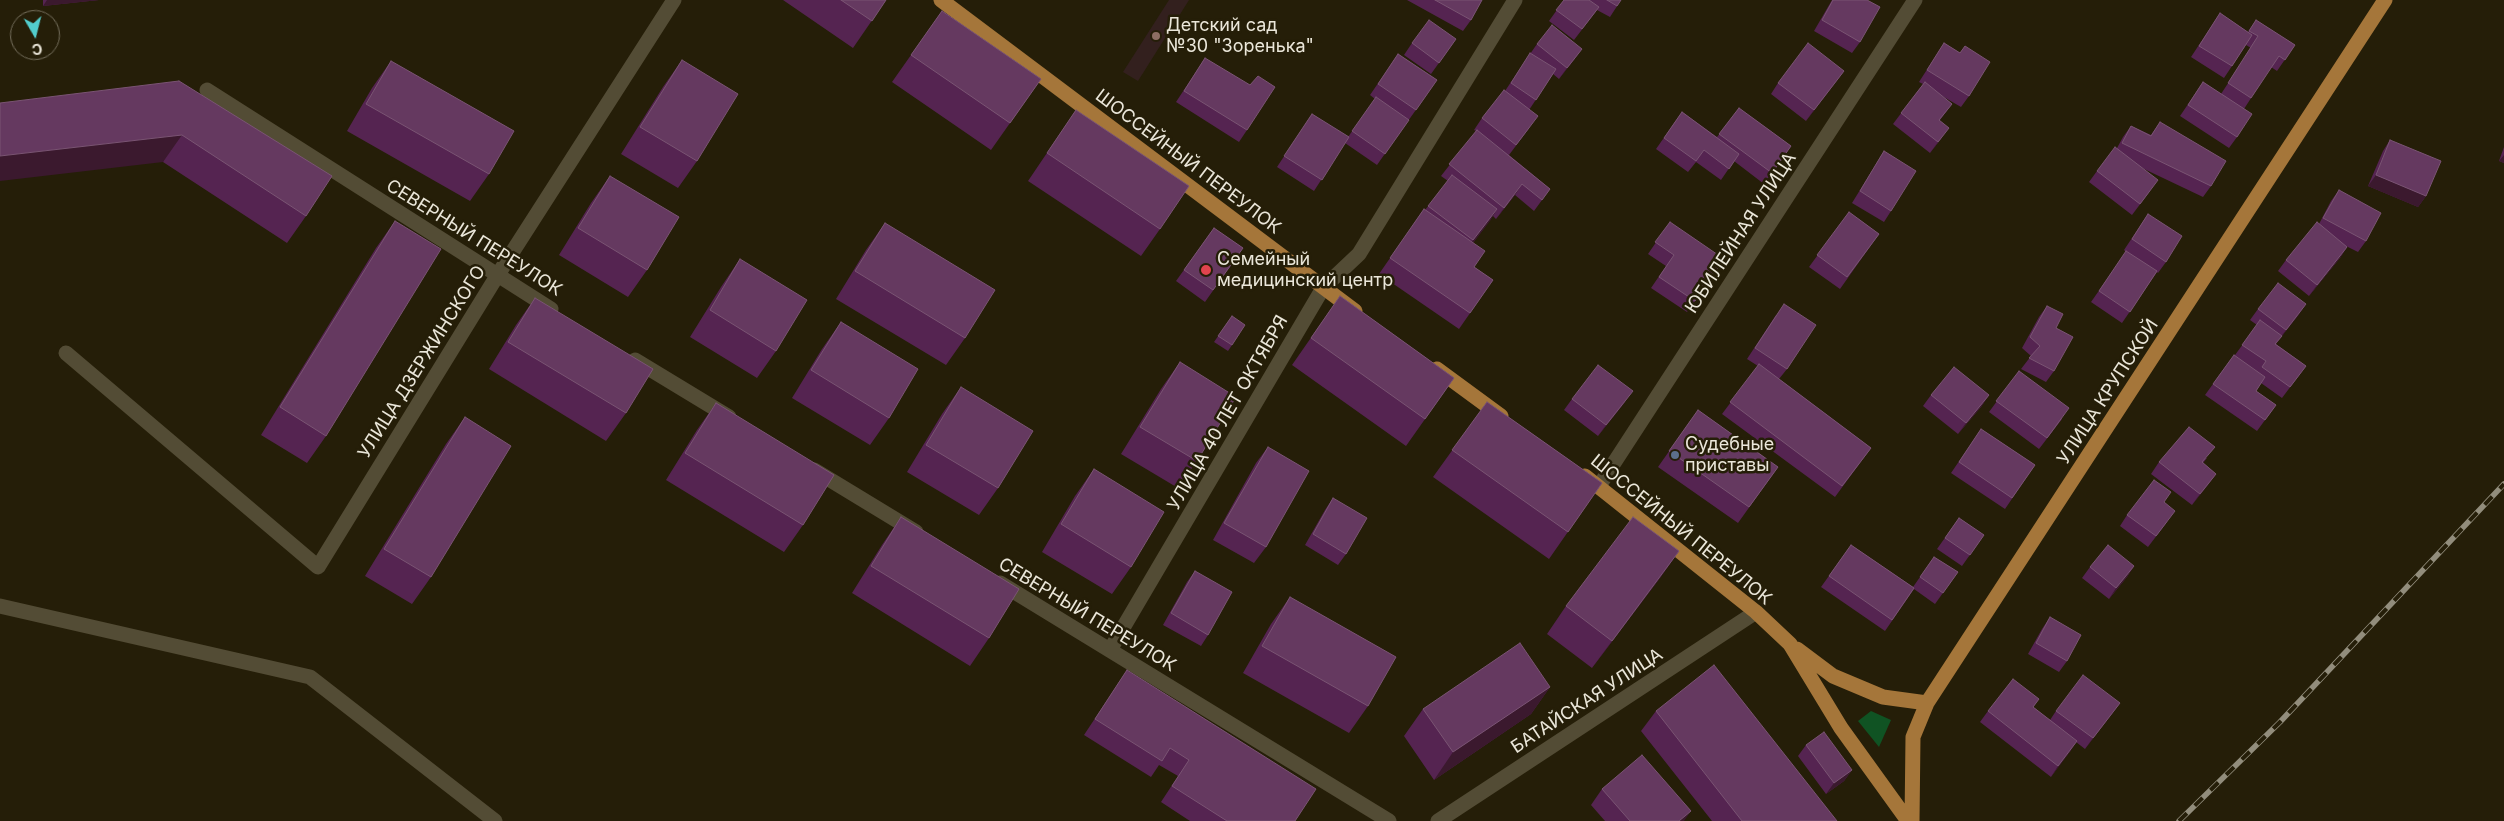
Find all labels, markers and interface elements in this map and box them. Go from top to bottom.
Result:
north arrow [10,10,60,60]
place label: Детский сад №30 "Зоренька" [1166,15,1314,58]
marker: Детский сад №30 "Зоренька" [1150,30,1162,42]
text: С [31,40,43,58]
street label: ШОССЕЙНЫЙ ПЕРЕУЛОК [1091,85,1285,239]
street label: ЮБИЛЕЙНАЯ УЛИЦА [1681,149,1801,317]
street label: СЕВЕРНЫЙ ПЕРЕУЛОК [382,175,566,301]
place label: Семейный медицинский центр [1217,249,1393,292]
street label: УЛИЦА ДЗЕРЖИНСКОГО [354,262,490,462]
marker: Семейный медицинский центр [1199,263,1213,277]
street label: УЛИЦА 40 ЛЕТ ОКТЯБРЯ [1163,312,1293,514]
street label: УЛИЦА КРУПСКОЙ [2053,315,2163,469]
place label: Судебные приставы [1685,434,1774,476]
marker: Судебные приставы [1669,449,1681,461]
street label: ШОССЕЙНЫЙ ПЕРЕУЛОК [1586,450,1776,610]
street label: СЕВЕРНЫЙ ПЕРЕУЛОК [994,553,1180,677]
street label: БАТАЙСКАЯ УЛИЦА [1507,644,1667,758]

